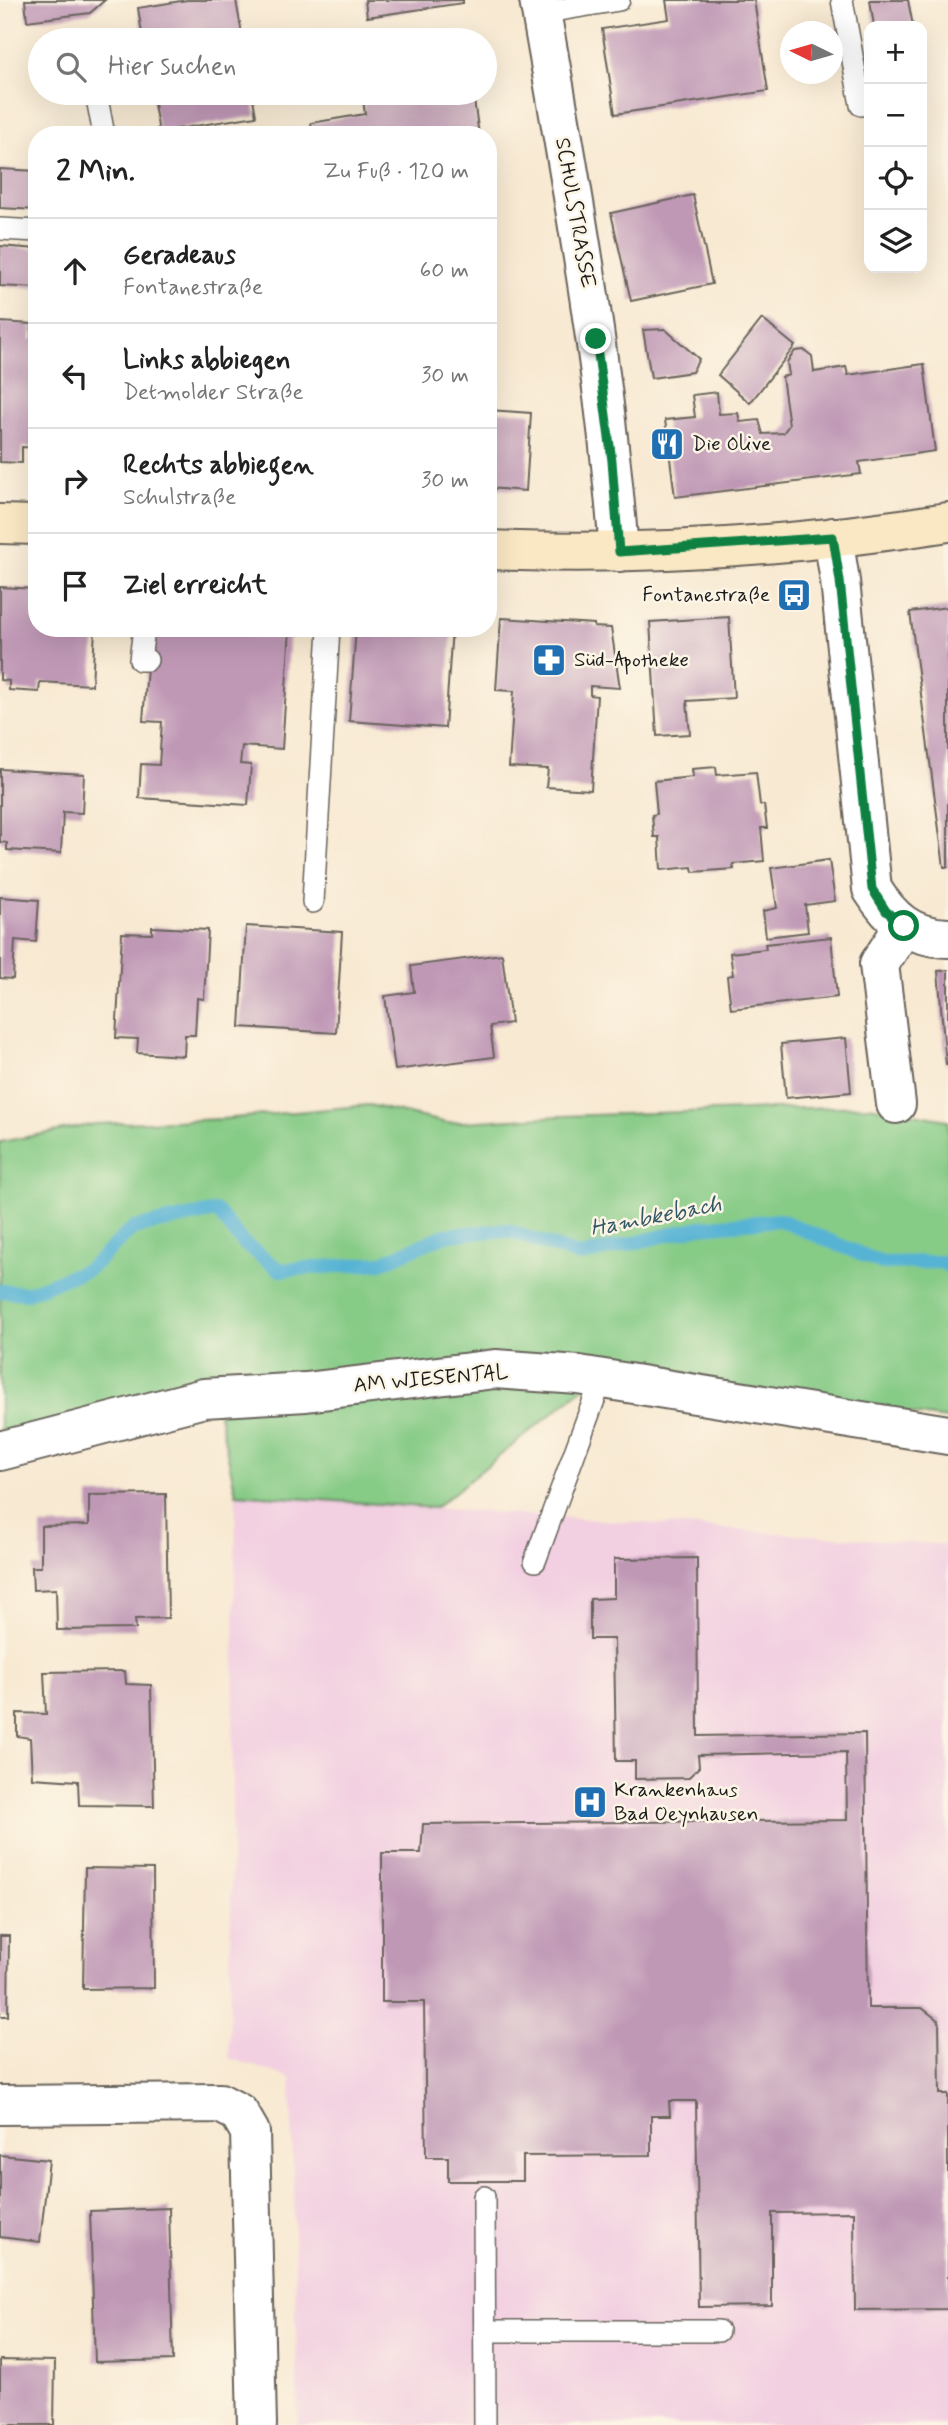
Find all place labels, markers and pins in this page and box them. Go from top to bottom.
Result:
restaurant icon: Die Olive [648,425,686,463]
place label: Die Olive [692,430,771,458]
bus stop icon: Fontanestraße [775,576,813,614]
place label: Fontanestraße [642,581,770,609]
pharmacy icon: Süd-Apotheke [530,641,568,679]
place label: Süd-Apotheke [574,646,689,675]
place label: Krankenhaus Bad Oeynhausen [614,1776,759,1828]
hospital icon: Krankenhaus Bad Oeynhausen [571,1783,609,1821]

